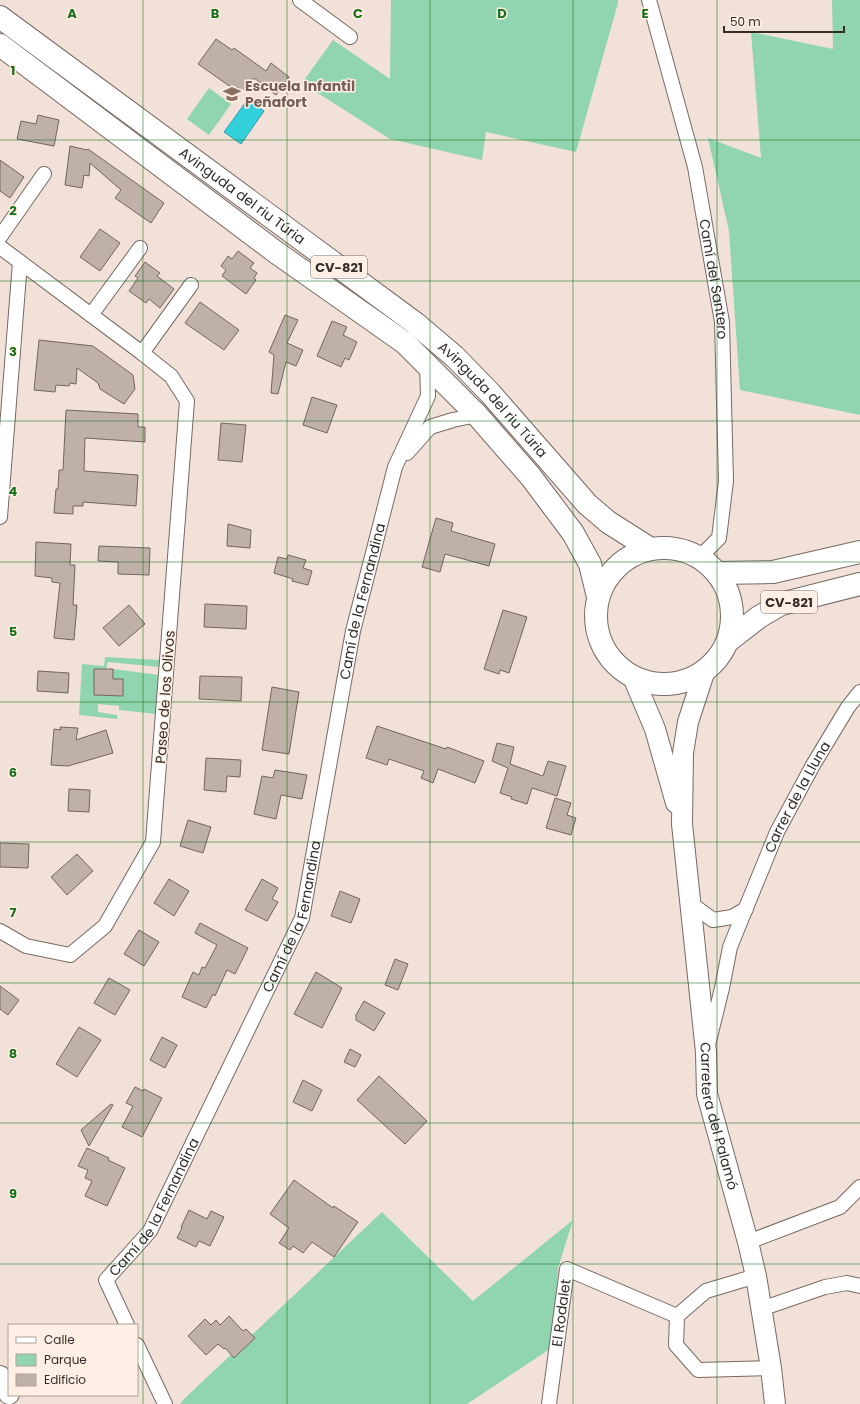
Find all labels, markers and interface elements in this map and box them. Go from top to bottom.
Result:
text: A [67,4,77,23]
text: B [211,4,220,23]
text: C [353,4,363,23]
text: D [497,4,507,23]
text: E [641,4,649,23]
scale bar [724,8,844,34]
text: 50 m [730,13,761,30]
text: 1 [11,61,15,80]
place label: Escuela Infantil Peñafort [245,76,355,112]
school or university icon: Escuela Infantil Peñafort [222,84,242,104]
street label: Avinguda del riu Túria [175,142,309,249]
text: 2 [9,201,17,220]
street label: Camí del Santero [694,217,732,340]
road number: CV-821 [311,256,367,278]
street label: Avinguda del riu Túria [434,337,552,462]
text: 3 [9,342,17,361]
text: 4 [9,482,18,501]
street label: Camí de la Fernandina [335,521,390,681]
road number: CV-821 [761,591,817,613]
text: 5 [9,622,17,641]
street label: Paseo de los Olivos [150,630,180,764]
street label: Carrer de la Lluna [760,737,835,856]
text: 6 [9,763,17,782]
street label: Camí de la Fernandina [257,839,326,996]
text: 7 [10,903,17,922]
street label: Carretera del Palamó [695,1041,743,1192]
text: 8 [9,1044,17,1063]
street label: Camí de la Fernandina [104,1134,204,1281]
text: 9 [9,1184,17,1203]
street label: El Rodalet [547,1278,576,1348]
legend [8,1324,138,1396]
text: Calle [44,1331,75,1348]
text: Parque [44,1351,87,1368]
text: Edificio [44,1371,86,1388]

